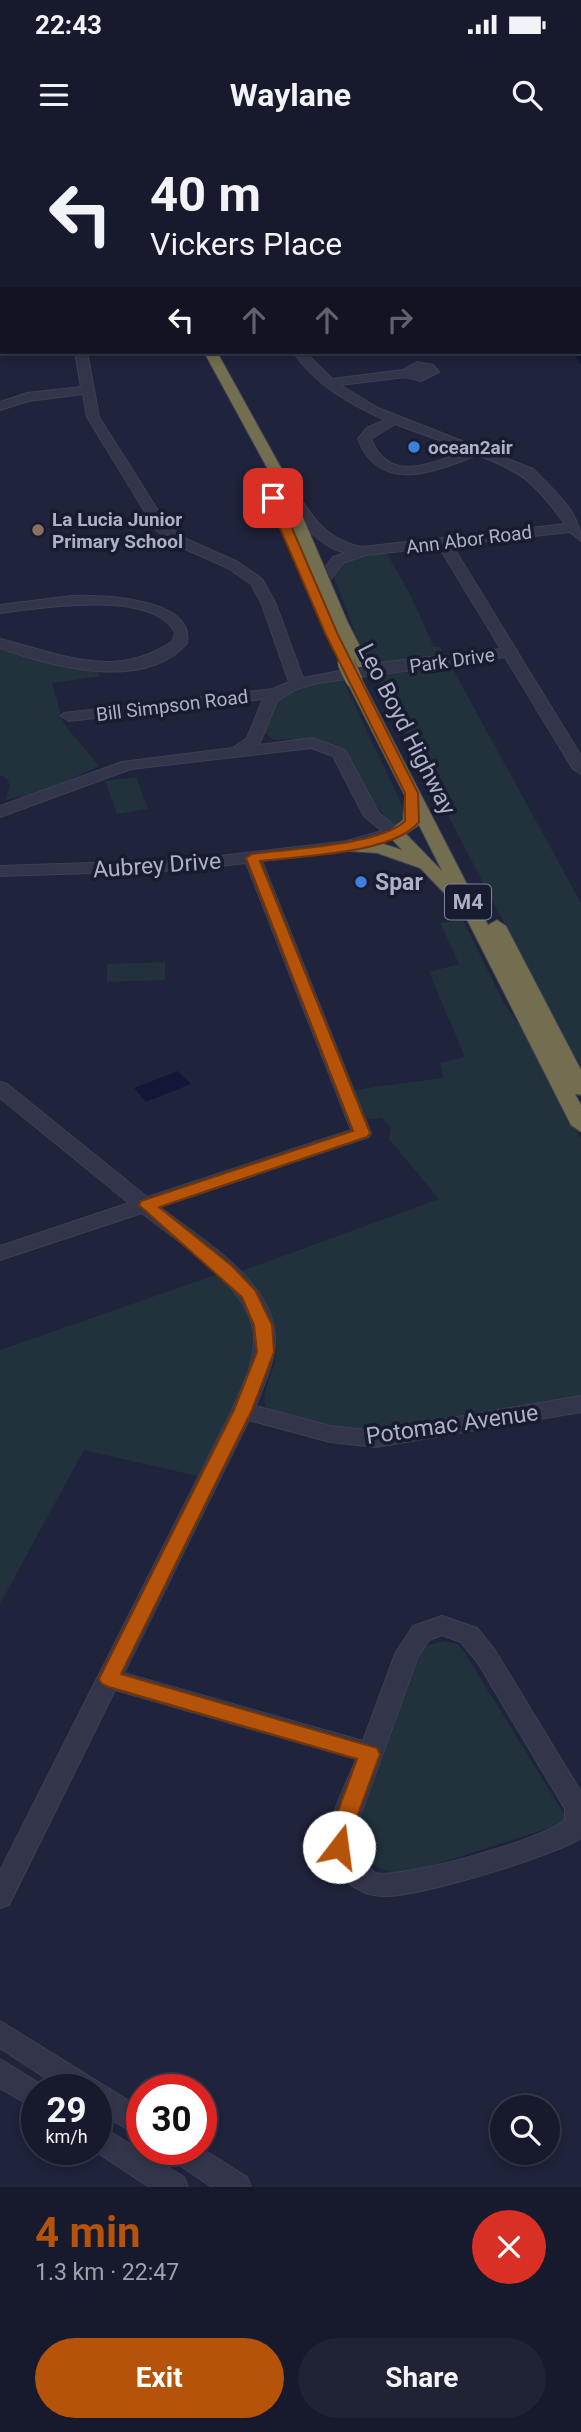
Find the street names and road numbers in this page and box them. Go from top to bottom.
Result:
street label: Ann Abor Road [405,520,533,559]
street label: Leo Boyd Highway [352,639,461,819]
street label: Park Drive [408,643,496,678]
street label: Bill Simpson Road [95,685,249,726]
street label: Aubrey Drive [92,848,222,883]
road number: M4 [445,884,491,920]
street label: Potomac Avenue [364,1399,540,1450]

